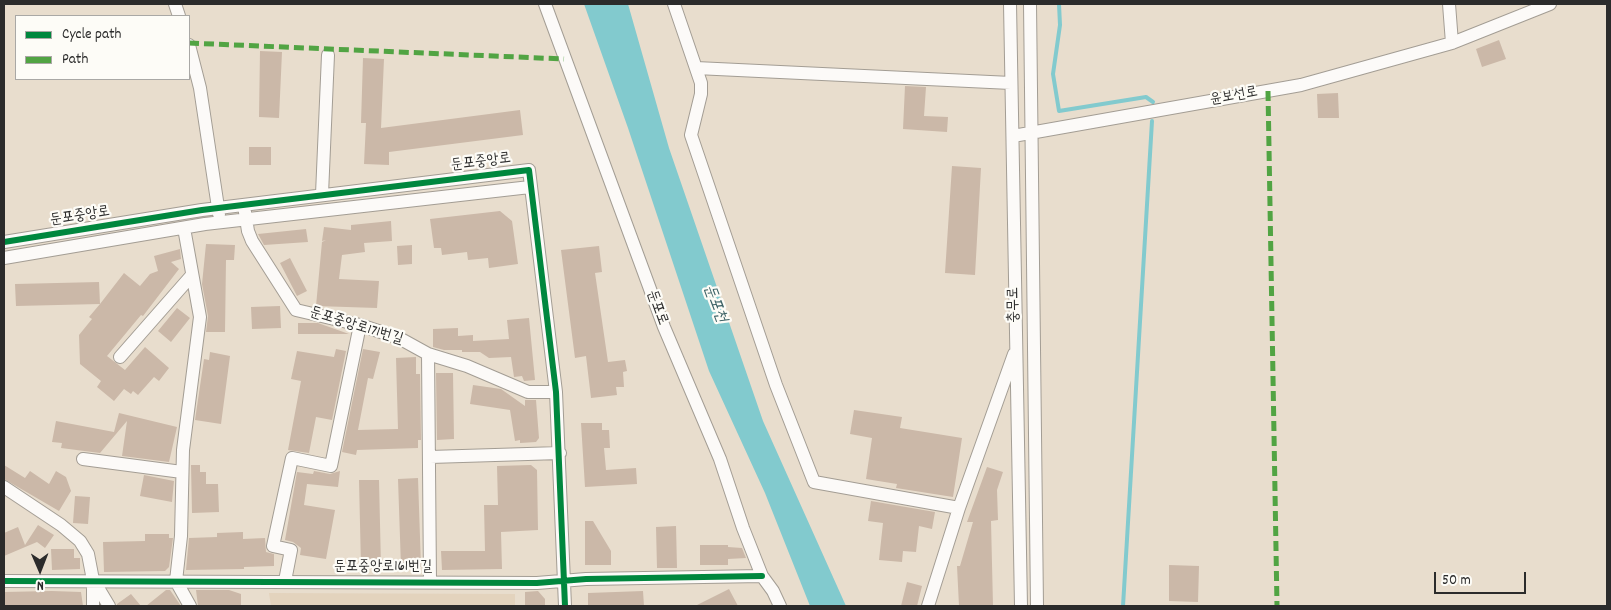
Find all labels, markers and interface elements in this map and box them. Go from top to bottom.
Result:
legend [15,15,190,80]
text: Cycle path [62,24,121,46]
text: Path [62,49,88,71]
street label: 윤보선로 [1209,84,1259,110]
street label: 둔포중앙로 [450,150,512,176]
street label: 둔포중앙로 [49,203,111,231]
water label: 둔포천 [698,283,730,325]
street label: 충무로 [1006,287,1024,323]
street label: 둔포로 [641,288,671,328]
street label: 둔포중앙로171번길 [307,304,405,350]
north arrow [15,545,65,595]
street label: 둔포중앙로161번길 [334,559,432,577]
scale bar [1436,562,1528,594]
text: 50 m [1442,570,1471,592]
text: N [37,575,44,595]

